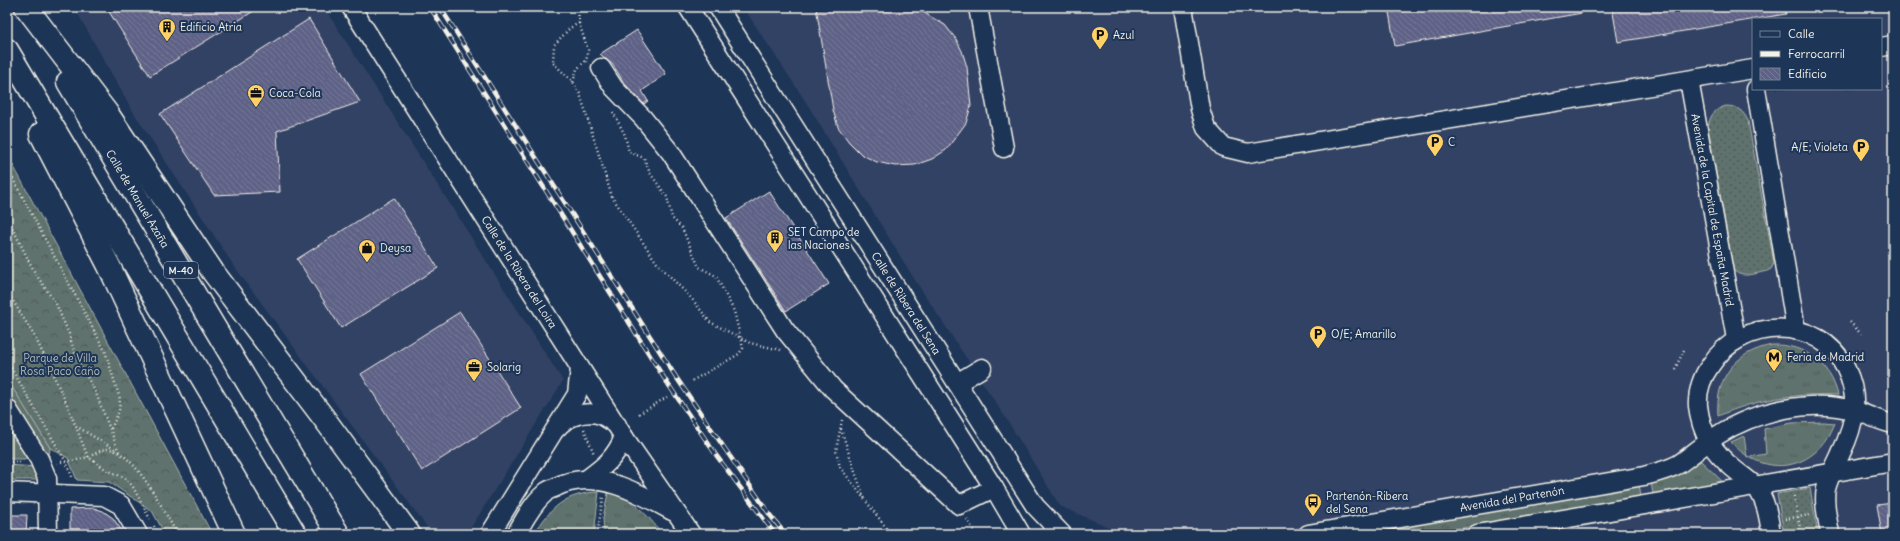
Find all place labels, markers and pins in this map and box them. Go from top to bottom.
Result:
building icon: Edificio Atria [157,17,177,42]
place label: Edificio Atria [180,20,242,34]
parking icon: Azul [1090,25,1110,50]
place label: Azul [1113,28,1134,42]
office icon: Coca-Cola [246,83,266,108]
place label: Coca-Cola [269,86,321,100]
parking icon: C [1425,132,1445,157]
place label: C [1448,135,1455,149]
parking icon: A/E; Violeta [1851,137,1871,162]
place label: A/E; Violeta [1791,140,1848,154]
place label: SET Campo de las Naciones [788,225,860,252]
building icon: SET Campo de las Naciones [765,228,785,253]
shop icon: Deysa [357,238,377,263]
place label: Deysa [380,241,411,255]
parking icon: O/E; Amarillo [1308,324,1328,349]
place label: O/E; Amarillo [1331,327,1396,341]
metro station icon: Feria de Madrid [1764,347,1784,372]
place label: Feria de Madrid [1787,350,1865,364]
office icon: Solarig [464,357,484,382]
place label: Solarig [487,360,521,374]
place label: Partenón-Ribera del Sena [1326,489,1408,516]
bus stop icon: Partenón-Ribera del Sena [1303,492,1323,517]

